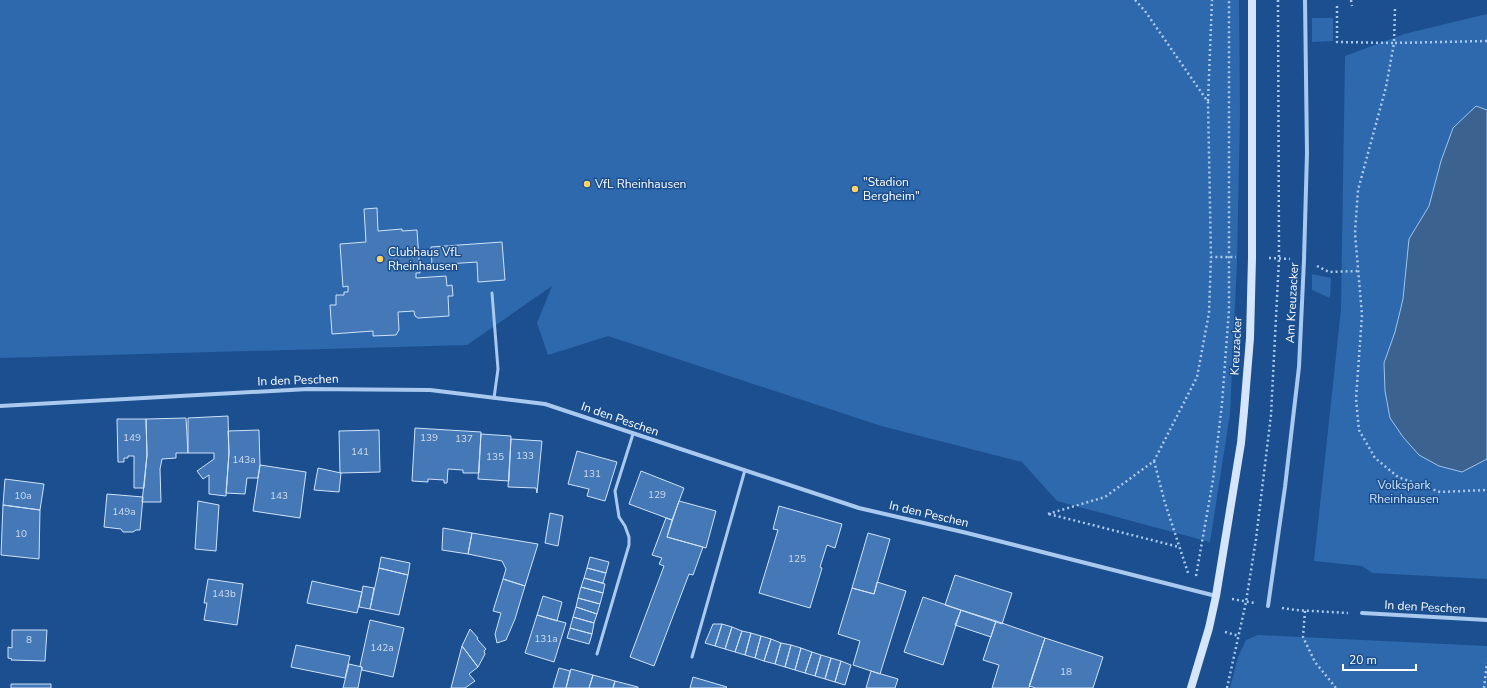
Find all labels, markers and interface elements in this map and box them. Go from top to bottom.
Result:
place label: "Stadion Bergheim" [863,174,920,204]
place label: VfL Rheinhausen [594,176,686,192]
marker: VfL Rheinhausen [582,179,592,189]
marker: "Stadion Bergheim" [850,184,860,194]
place label: Clubhaus VfL Rheinhausen [388,244,461,274]
marker: Clubhaus VfL Rheinhausen [375,254,385,264]
street label: Am Kreuzacker [1282,261,1302,344]
street label: Kreuzacker [1226,316,1246,376]
street label: In den Peschen [257,371,339,389]
street label: In den Peschen [579,398,661,440]
house number: 149 [123,431,141,445]
house number: 139 [420,431,438,445]
house number: 137 [455,432,473,446]
house number: 141 [351,445,369,459]
house number: 133 [516,449,534,463]
house number: 135 [486,450,504,464]
house number: 143a [232,453,256,467]
house number: 131 [583,467,601,481]
park label: Volkspark Rheinhausen [1369,477,1439,507]
house number: 129 [648,488,666,502]
house number: 10a [14,489,32,503]
house number: 143 [270,489,288,503]
street label: In den Peschen [888,497,970,531]
house number: 149a [112,505,136,519]
house number: 10 [15,527,27,541]
house number: 125 [788,552,806,566]
house number: 143b [212,587,236,601]
street label: In den Peschen [1384,597,1466,617]
house number: 131a [534,632,558,646]
house number: 8 [26,633,32,647]
house number: 142a [370,641,394,655]
scale bar [1343,646,1416,672]
text: 20 m [1349,652,1377,668]
house number: 18 [1060,665,1072,679]

